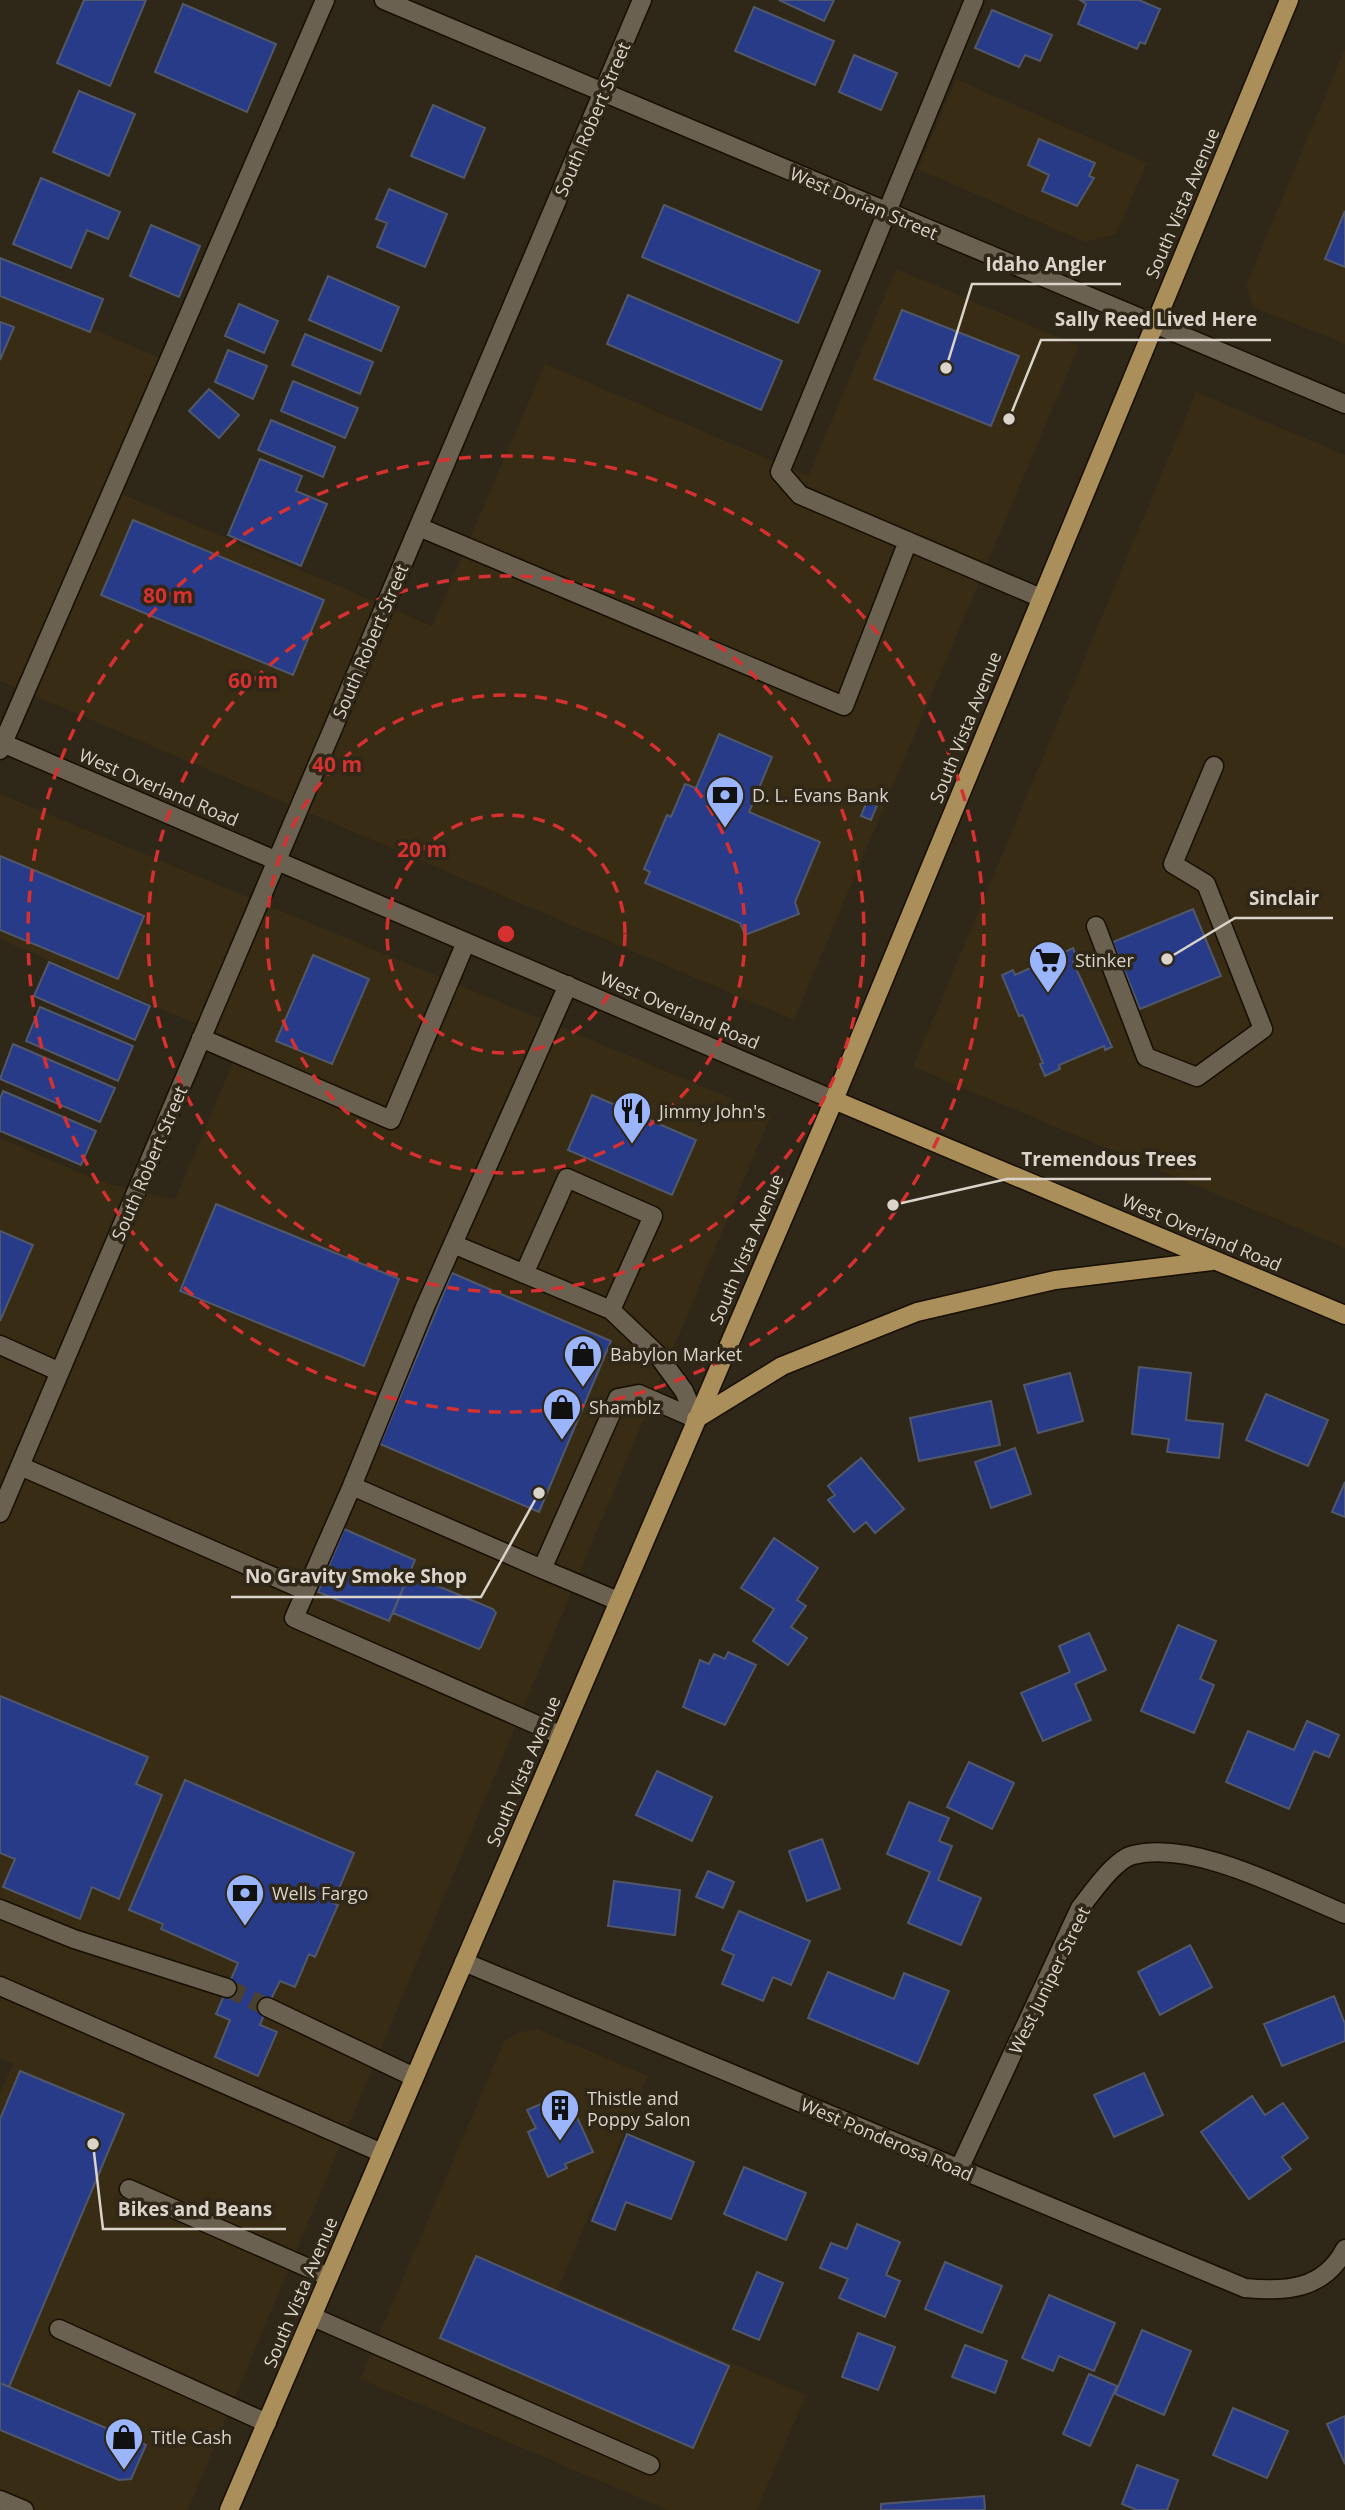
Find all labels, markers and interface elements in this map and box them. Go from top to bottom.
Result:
street label: South Robert Street [549,38,635,200]
street label: South Vista Avenue [1139,124,1225,282]
street label: West Dorian Street [787,161,941,245]
callout: Idaho Angler [972,244,1121,284]
text: Idaho Angler [986,251,1107,277]
callout: Sally Reed Lived Here [1041,300,1271,340]
text: Sally Reed Lived Here [1055,306,1257,332]
street label: South Robert Street [327,560,413,722]
text: 80 m [143,581,193,609]
street label: South Vista Avenue [924,648,1006,806]
text: 60 m [228,666,278,694]
street label: West Overland Road [76,743,242,831]
text: 40 m [312,750,362,778]
bank icon: D. L. Evans Bank [704,774,746,829]
place label: D. L. Evans Bank [752,783,889,807]
text: 20 m [397,835,447,863]
callout: Sinclair [1235,878,1333,918]
text: Sinclair [1249,885,1319,911]
centre of rings [494,922,518,946]
supermarket icon: Stinker [1027,939,1069,994]
place label: Stinker [1075,948,1134,972]
street label: West Overland Road [597,966,763,1054]
street label: South Robert Street [106,1082,192,1244]
restaurant icon: Jimmy John's [611,1090,653,1145]
place label: Jimmy John's [657,1099,766,1123]
callout: Tremendous Trees [1007,1139,1211,1179]
text: Tremendous Trees [1021,1146,1197,1172]
street label: South Vista Avenue [703,1170,789,1328]
street label: West Overland Road [1119,1188,1285,1276]
shop icon: Babylon Market [562,1333,604,1388]
place label: Babylon Market [610,1342,742,1366]
shop icon: Shamblz [541,1386,583,1441]
place label: Shamblz [589,1395,661,1419]
callout: No Gravity Smoke Shop [231,1557,481,1597]
text: No Gravity Smoke Shop [245,1563,467,1589]
street label: South Vista Avenue [480,1692,566,1850]
bank icon: Wells Fargo [224,1872,266,1927]
place label: Wells Fargo [272,1881,368,1905]
street label: West Juniper Street [1003,1902,1095,2058]
place label: Thistle and Poppy Salon [587,2086,691,2131]
building icon: Thistle and Poppy Salon [539,2087,581,2142]
street label: West Ponderosa Road [797,2092,977,2186]
callout: Bikes and Beans [103,2189,286,2229]
text: Bikes and Beans [118,2196,272,2222]
street label: South Vista Avenue [257,2213,343,2371]
shop icon: Title Cash [103,2416,145,2471]
place label: Title Cash [151,2425,232,2449]

